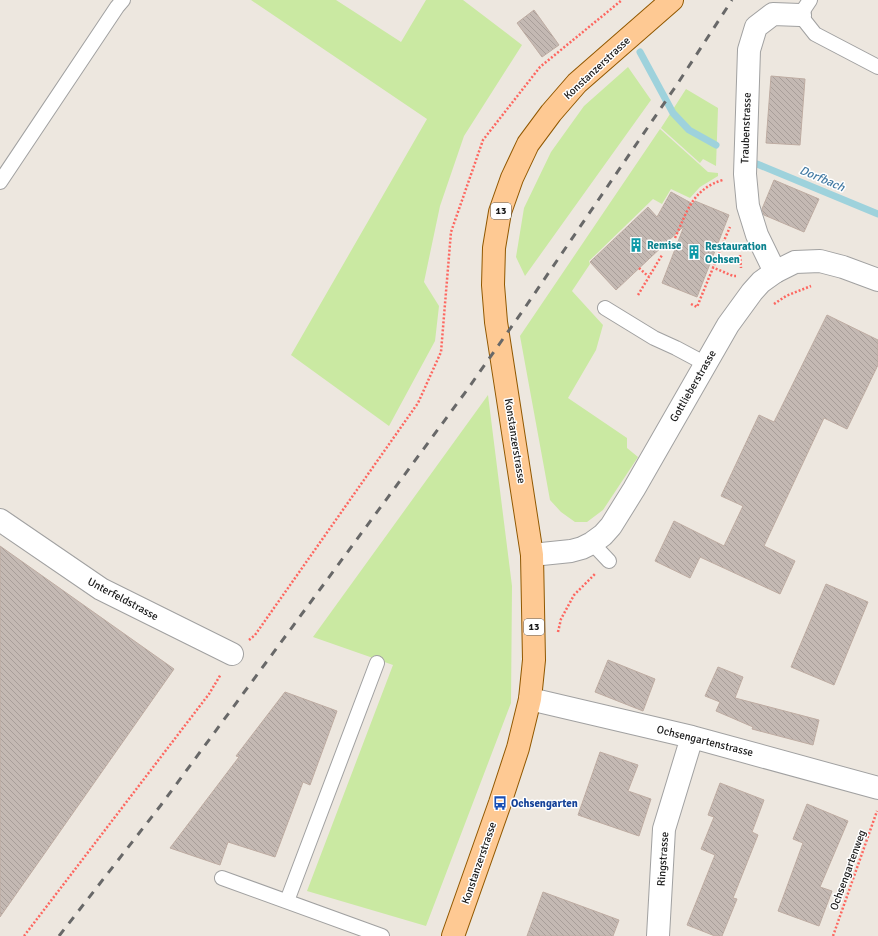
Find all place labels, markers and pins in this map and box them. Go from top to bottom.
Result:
building icon: Remise [628,237,644,253]
place label: Remise [647,239,682,252]
place label: Restauration Ochsen [705,240,767,266]
building icon: Restauration Ochsen [686,244,702,260]
bus stop icon: Ochsengarten [492,795,508,811]
place label: Ochsengarten [511,797,578,810]

